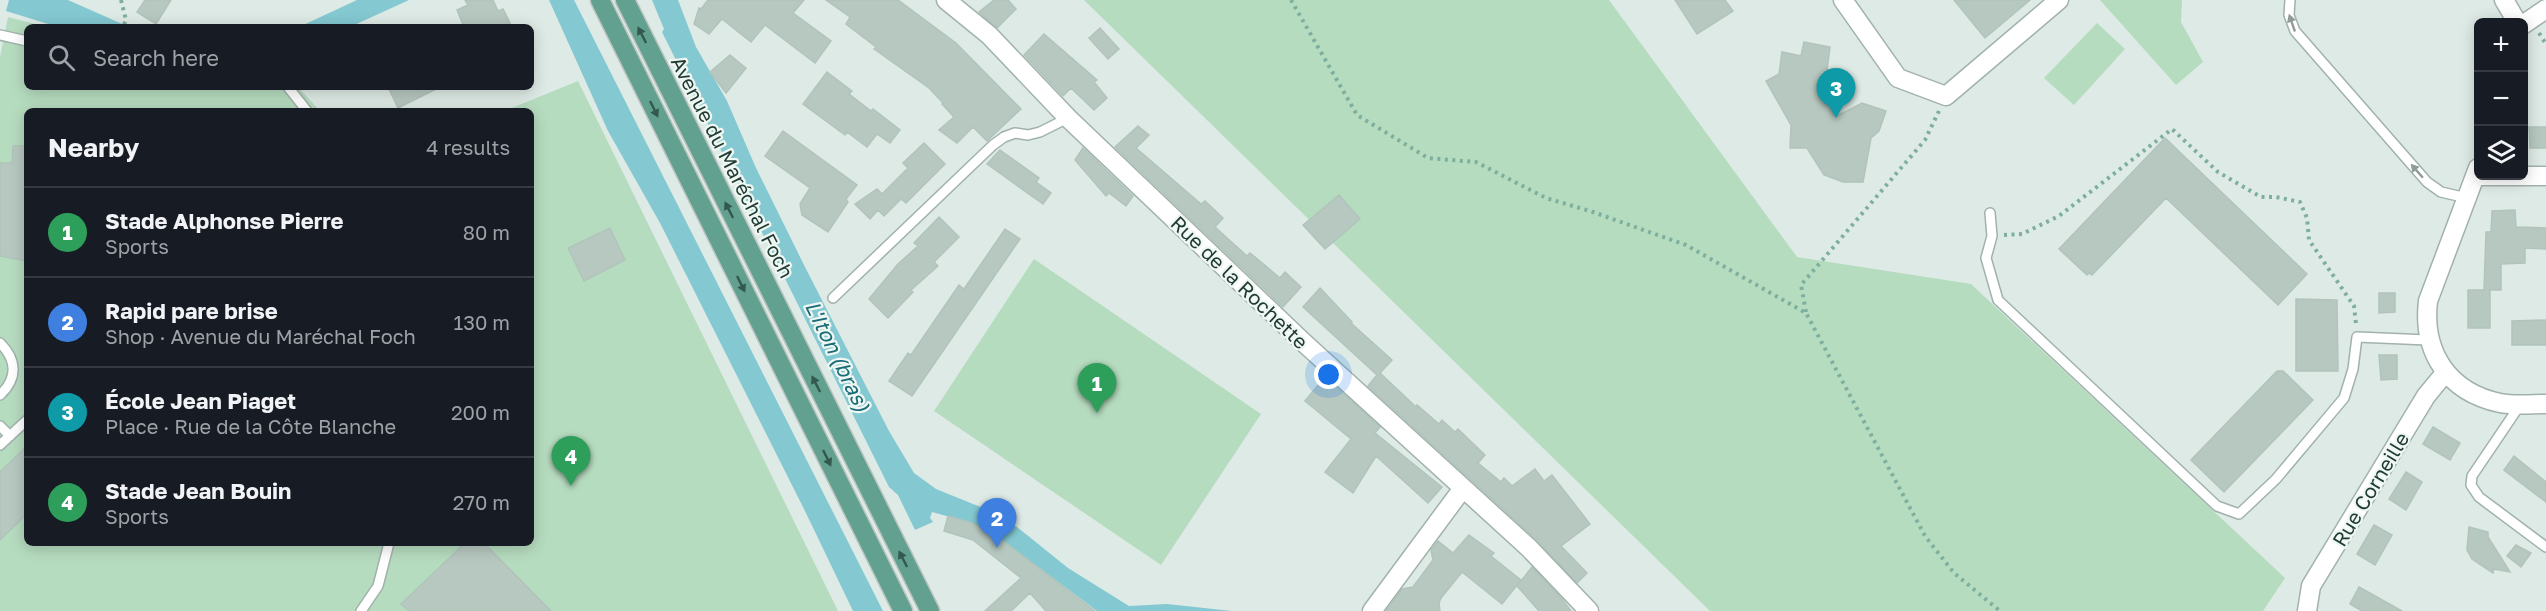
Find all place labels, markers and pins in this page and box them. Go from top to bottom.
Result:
pin: 3 [1816,68,1856,118]
pin: 1 [1078,364,1116,413]
pin: 4 [552,436,590,486]
pin: 2 [978,498,1016,548]

